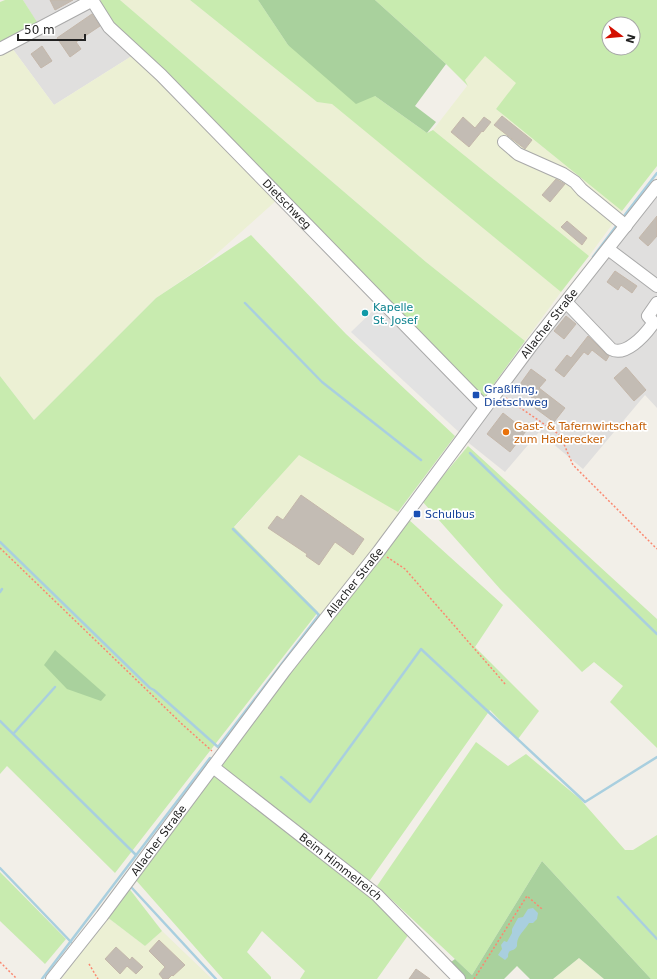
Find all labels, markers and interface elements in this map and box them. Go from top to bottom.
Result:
scale bar [18,16,85,42]
north arrow [601,16,641,56]
text: 50 m [24,23,55,37]
text: N [623,32,638,45]
street label: Dietschweg [260,177,314,232]
street label: Allacher Straße [518,286,581,361]
place label: Kapelle St. Josef [373,301,419,327]
marker: Kapelle St. Josef [360,308,370,318]
place label: Graßlfing, Dietschweg [484,383,548,409]
marker: Graßlfing, Dietschweg [471,390,481,400]
place label: Gast- & Tafernwirtschaft zum Haderecker [514,420,647,446]
marker: Gast- & Tafernwirtschaft zum Haderecker [501,427,511,437]
place label: Schulbus [425,508,475,521]
marker: Schulbus [412,509,422,519]
street label: Allacher Straße [323,545,386,620]
street label: Allacher Straße [128,802,189,878]
street label: Beim Himmelreich [296,831,385,903]

